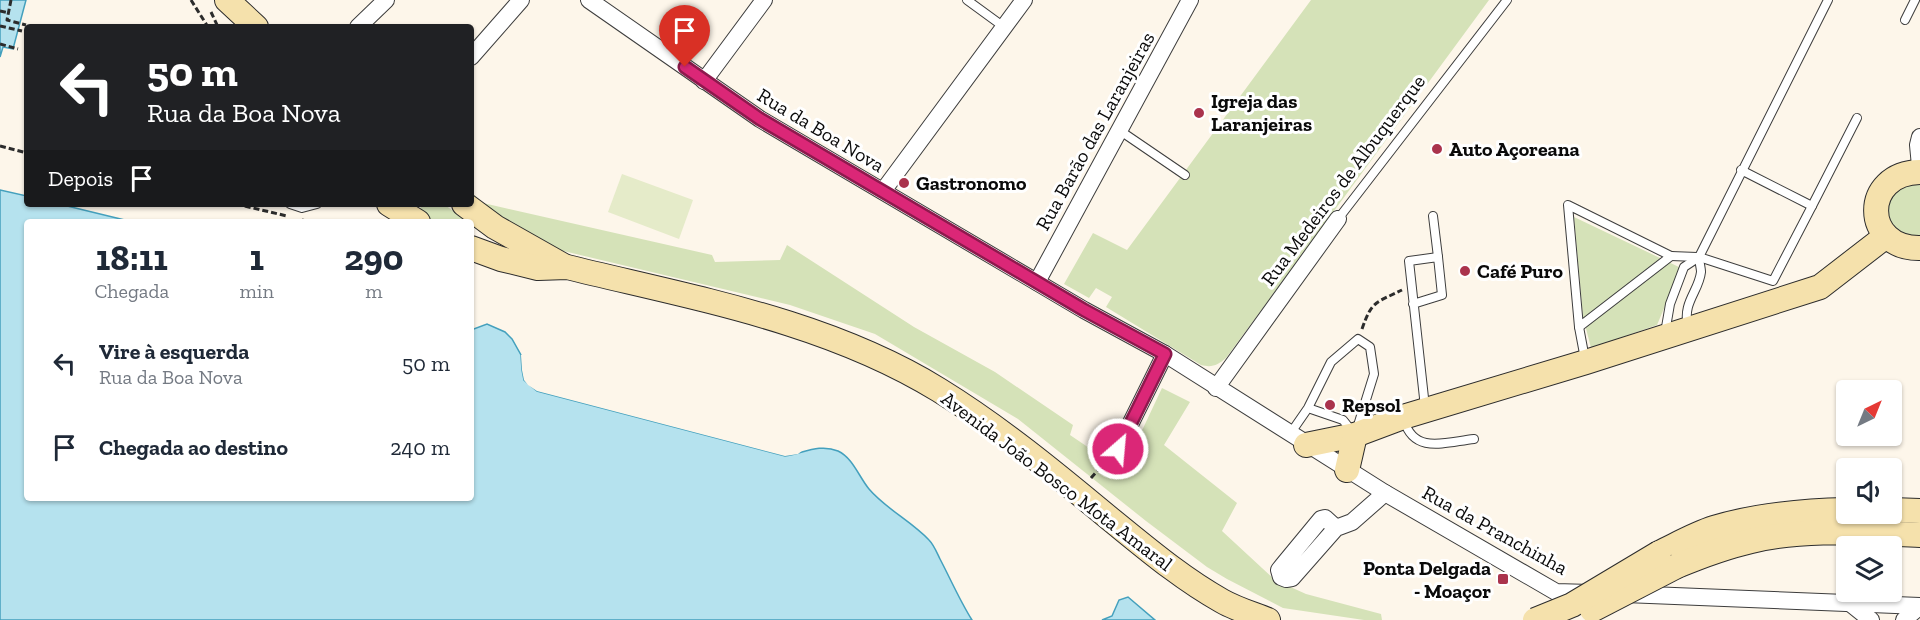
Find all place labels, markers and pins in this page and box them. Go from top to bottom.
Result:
pin [659,5,710,67]
place label: Igreja das Laranjeiras [1211,89,1312,136]
marker: Igreja das Laranjeiras [1192,106,1206,120]
place label: Auto Açoreana [1449,137,1580,161]
marker: Auto Açoreana [1430,142,1444,156]
place label: Gastronomo [916,171,1027,195]
marker: Gastronomo [897,176,911,190]
place label: Café Puro [1477,259,1564,283]
marker: Café Puro [1458,264,1472,278]
place label: Repsol [1342,393,1401,417]
marker: Repsol [1323,398,1337,412]
place label: Ponta Delgada - Moaçor [1363,556,1491,603]
marker: Ponta Delgada - Moaçor [1496,572,1510,586]

